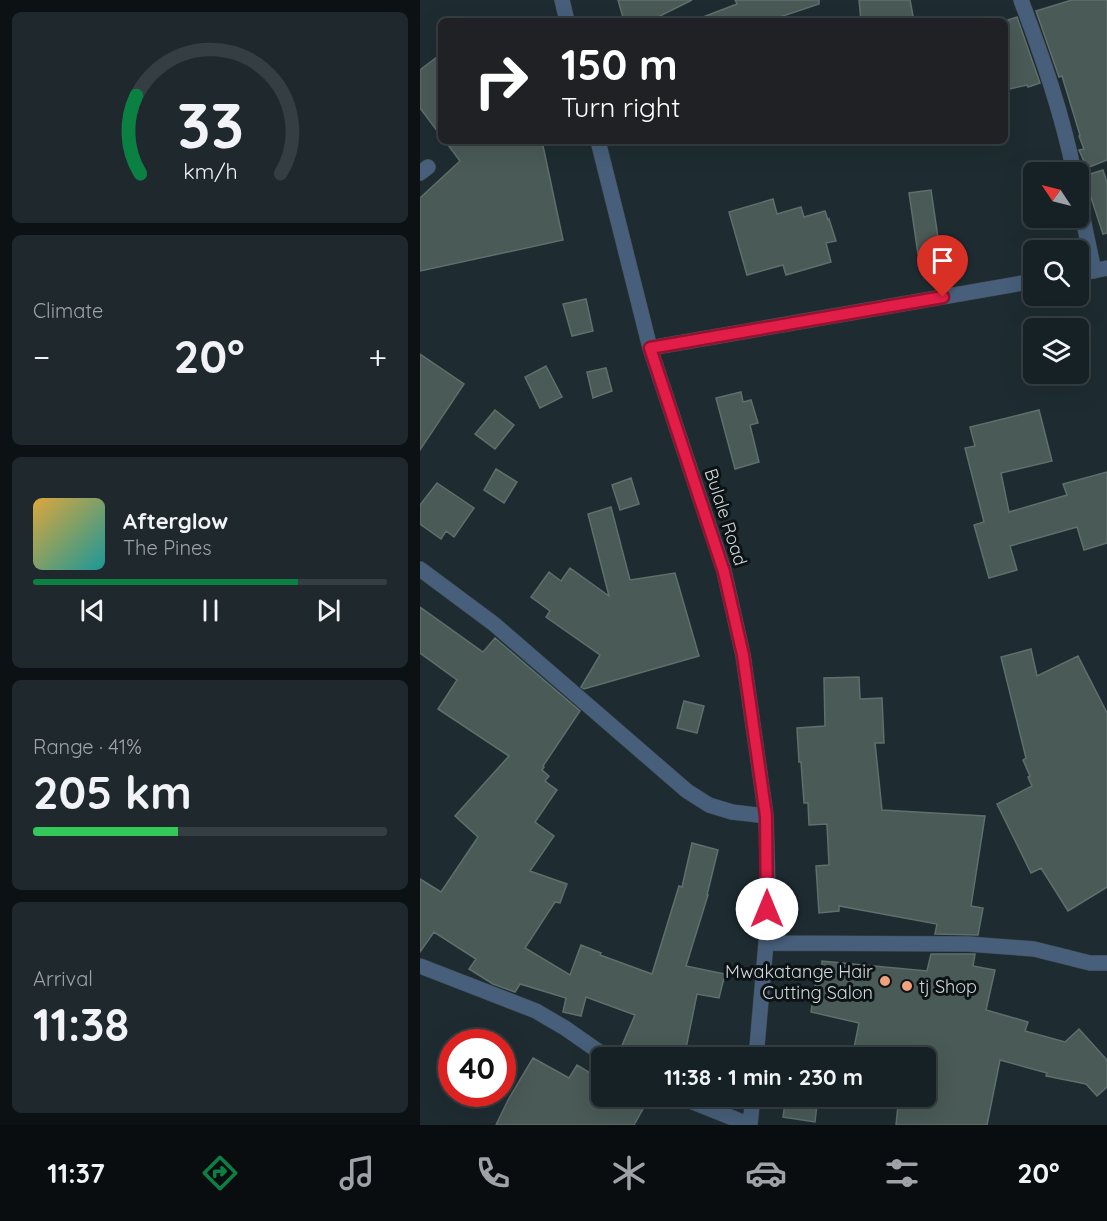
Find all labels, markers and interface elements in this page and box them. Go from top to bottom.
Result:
text: 150 m [561,38,678,91]
icon: right [462,42,540,120]
text: 33 [176,86,244,164]
text: Turn right [561,90,680,124]
text: km/h [183,159,237,185]
north arrow [1023,162,1089,228]
map controls [1023,162,1089,384]
pin [917,235,968,297]
button: search [1023,240,1089,306]
icon: arrive [926,244,959,277]
text: Climate [33,298,103,323]
button: layers [1023,318,1089,384]
text: 20° [174,328,245,384]
text: − [33,336,50,377]
text: + [368,336,387,377]
street label: Bulale Road [700,466,752,568]
text: Afterglow [123,507,228,535]
text: The Pines [123,535,212,560]
icon: previous [76,594,109,627]
icon: pause [194,594,227,627]
icon: next [312,594,345,627]
text: Range · 41% [33,734,142,759]
text: 205 km [33,764,192,820]
position arrow [735,877,799,941]
place label: Mwakatange Hair Cutting Salon [725,960,873,1004]
text: Arrival [33,966,93,991]
marker: Mwakatange Hair Cutting Salon [878,974,892,988]
place label: tj Shop [919,975,977,998]
marker: tj Shop [900,979,914,993]
text: 11:38 [33,996,129,1052]
speed limit sign: 40 [438,1029,516,1107]
text: 11:38 · 1 min · 230 m [664,1063,863,1091]
icon: directions [199,1152,241,1194]
icon: music [336,1152,378,1194]
icon: phone [472,1152,514,1194]
icon: climate [608,1152,650,1194]
icon: car [745,1152,787,1194]
icon: filters [881,1152,923,1194]
text: 11:37 [47,1156,105,1190]
text: 20° [1017,1156,1060,1190]

